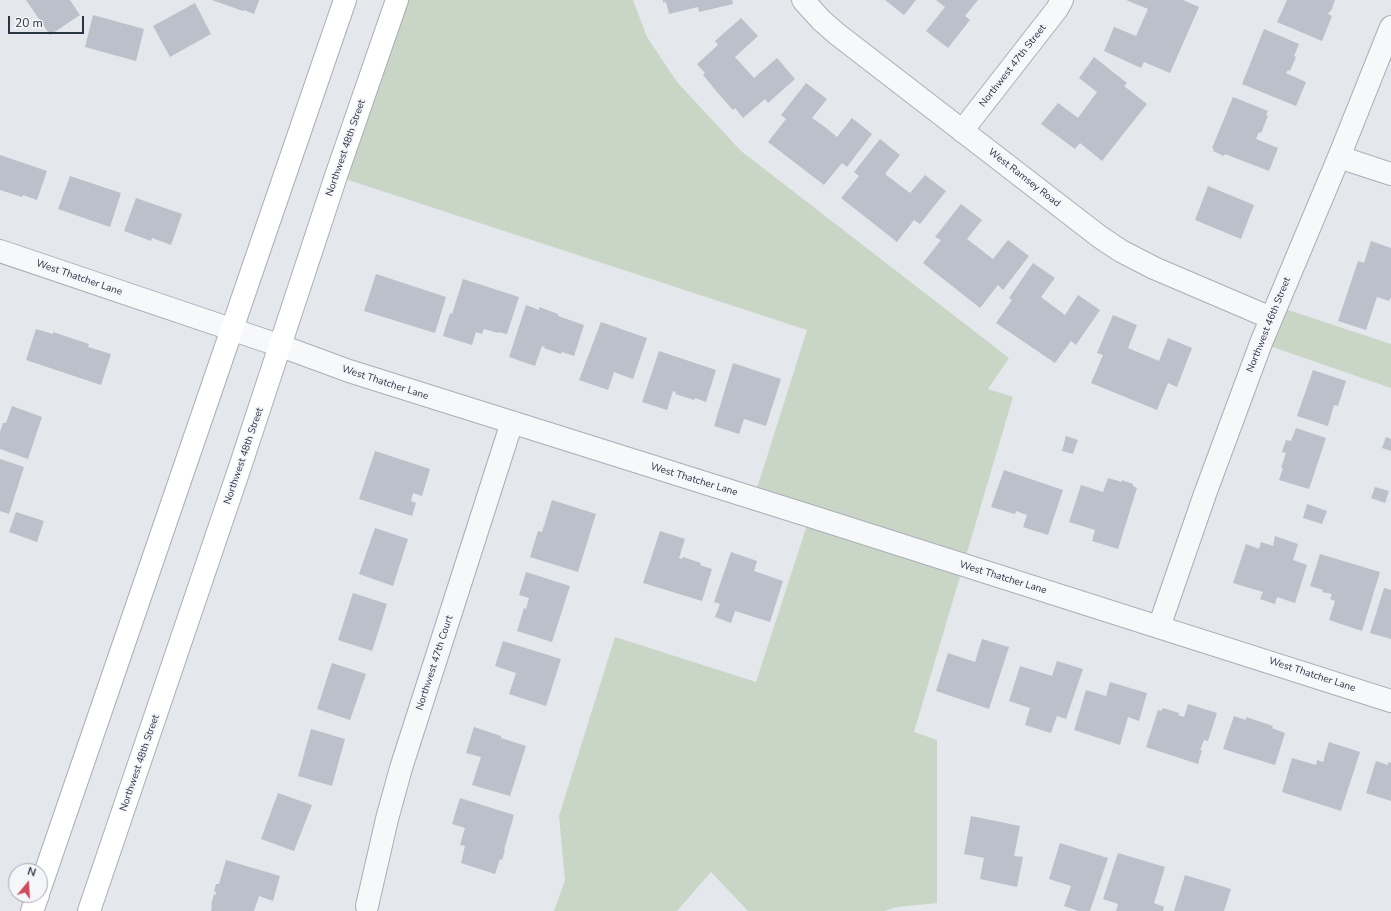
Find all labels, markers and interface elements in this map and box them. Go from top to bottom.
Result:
scale bar [10,8,86,34]
text: 20 m [15,15,43,31]
street label: Northwest 47th Street [977,22,1049,110]
street label: Northwest 48th Street [324,98,368,198]
street label: West Ramsey Road [986,146,1062,210]
street label: West Thatcher Lane [34,258,124,298]
street label: Northwest 46th Street [1244,276,1294,374]
street label: West Thatcher Lane [340,363,430,403]
street label: Northwest 48th Street [222,406,266,506]
street label: West Thatcher Lane [649,461,739,499]
street label: West Thatcher Lane [958,559,1048,597]
street label: Northwest 47th Court [414,614,456,712]
street label: West Thatcher Lane [1267,655,1357,695]
street label: Northwest 48th Street [118,713,162,813]
north arrow [8,863,48,903]
text: N [25,864,38,880]

